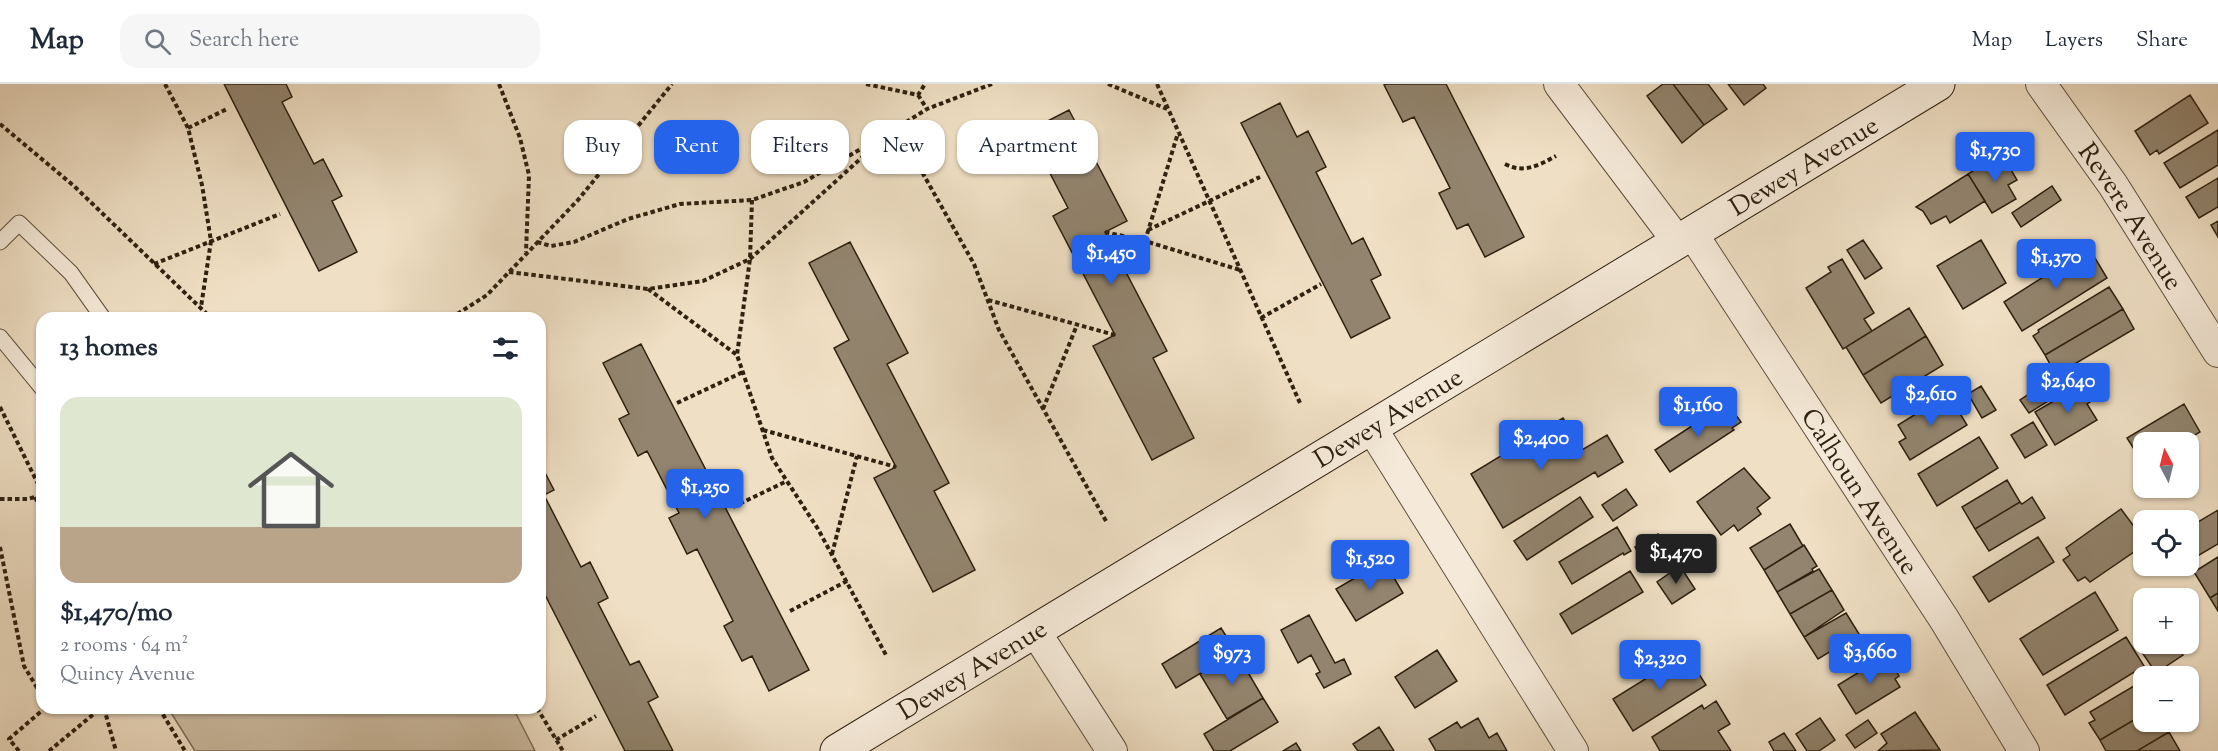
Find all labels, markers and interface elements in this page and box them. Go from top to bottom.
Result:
search box [120,14,540,68]
text: Map [30,21,84,61]
icon: search [141,25,174,58]
text: Search here [189,25,299,57]
text: Map [1972,26,2012,56]
text: Layers [2045,26,2103,56]
text: Share [2136,26,2188,56]
street label: Dewey Avenue [1723,108,1886,227]
chip: Buy [564,120,642,174]
chip: Rent [654,120,739,174]
chip: Filters [751,120,849,174]
chip: New [861,120,945,174]
chip: Apartment [957,120,1098,174]
pin: $1,730 [1946,132,2044,183]
street label: Revere Avenue [2068,136,2191,298]
text: $1,730 [1970,137,2020,166]
pin: $1,450 [1062,235,1160,286]
pin: $1,370 [2007,239,2105,290]
text: $1,450 [1086,240,1136,269]
text: $1,370 [2031,244,2081,273]
text: 13 homes [60,330,158,367]
icon: filters [489,332,522,365]
street label: Dewey Avenue [1308,360,1471,479]
pin: $2,640 [2019,363,2117,414]
text: $2,640 [2041,368,2095,397]
pin: $2,610 [1882,376,1980,427]
text: $2,610 [1905,381,1957,410]
pin: $1,160 [1649,387,1747,438]
text: $1,160 [1673,392,1723,421]
street label: Calhoun Avenue [1790,402,1926,583]
pin: $2,400 [1492,420,1590,471]
text: $2,400 [1513,425,1569,454]
north arrow [2133,432,2199,498]
map controls [2133,432,2199,732]
icon: home [237,436,345,544]
pin: $1,250 [656,469,754,520]
text: $1,250 [680,474,730,503]
button: locate [2133,510,2199,576]
pin: $1,470 [1627,534,1725,585]
text: $1,470 [1650,539,1702,568]
pin: $1,520 [1321,540,1419,591]
text: $1,520 [1345,545,1395,574]
button: + [2133,588,2199,654]
text: $1,470/mo [60,595,173,632]
street label: Dewey Avenue [892,612,1055,731]
text: 2 rooms · 64 m² [60,632,188,661]
pin: $3,660 [1821,634,1919,685]
pin: $973 [1196,635,1268,686]
text: $3,660 [1843,639,1897,668]
text: $973 [1213,640,1251,669]
pin: $2,320 [1611,640,1709,691]
text: $2,320 [1633,645,1687,674]
text: Quincy Avenue [60,661,195,690]
button: − [2133,666,2199,732]

